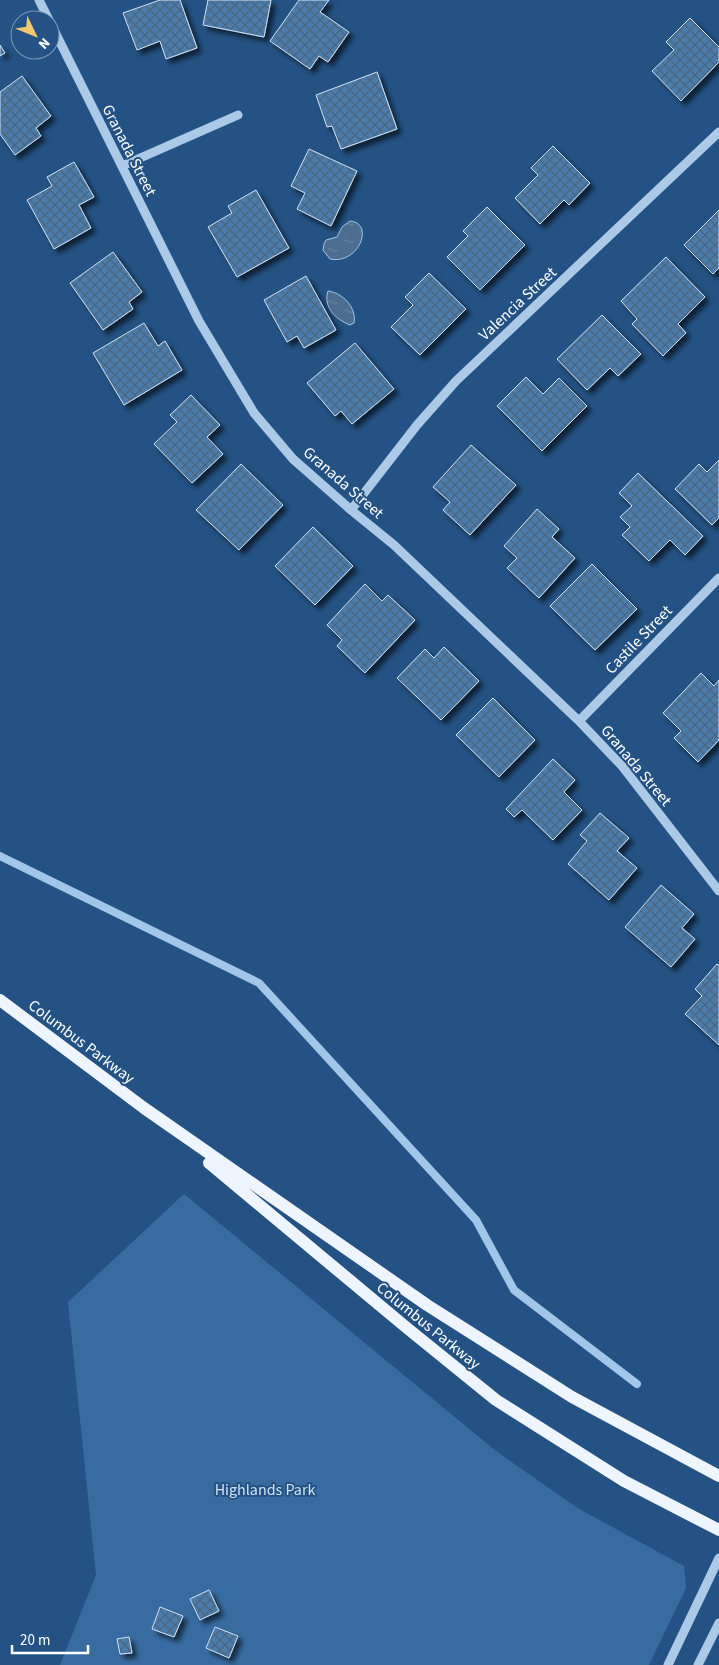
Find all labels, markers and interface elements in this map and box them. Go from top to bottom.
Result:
north arrow [10,10,60,60]
text: N [33,33,54,53]
street label: Granada Street [97,101,162,201]
street label: Valencia Street [474,261,562,346]
street label: Granada Street [298,442,389,524]
street label: Castile Street [600,600,678,679]
street label: Granada Street [596,720,677,812]
street label: Columbus Parkway [24,994,140,1089]
street label: Columbus Parkway [372,1277,485,1375]
park label: Highlands Park [215,1479,315,1501]
scale bar [12,1622,89,1654]
text: 20 m [20,1630,50,1651]

